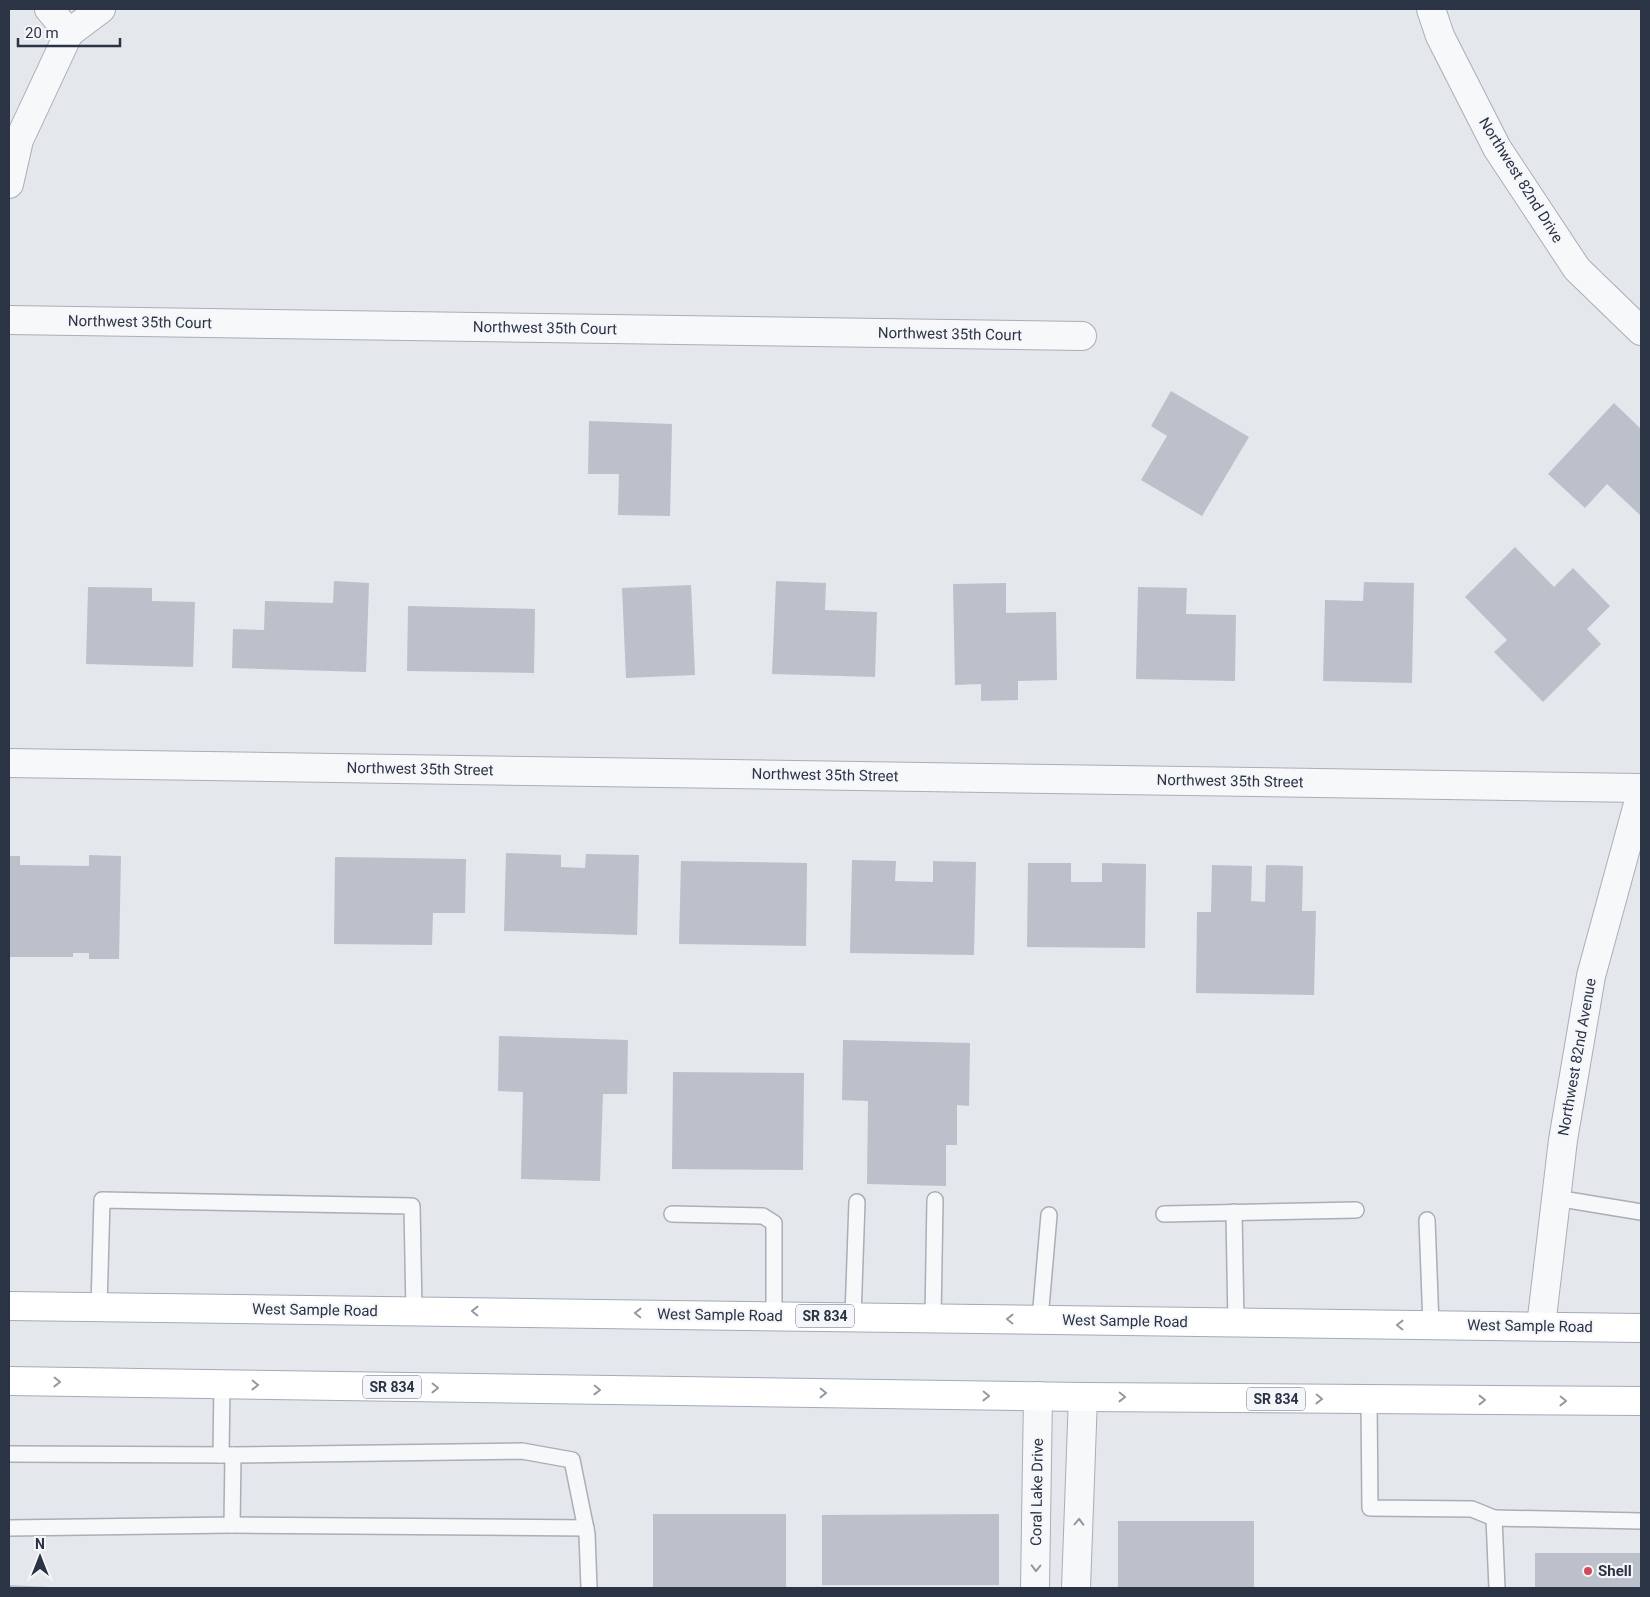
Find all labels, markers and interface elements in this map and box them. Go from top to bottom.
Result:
scale bar [18,15,120,47]
text: 20 m [25,24,59,42]
street label: Northwest 82nd Drive [1475,114,1567,246]
street label: Northwest 35th Court [68,312,212,332]
street label: Northwest 35th Court [473,318,617,338]
street label: Northwest 35th Court [878,324,1022,344]
street label: Northwest 35th Street [346,759,494,779]
street label: Northwest 35th Street [751,765,899,785]
street label: Northwest 35th Street [1156,771,1304,791]
street label: Northwest 82nd Avenue [1554,977,1600,1137]
street label: West Sample Road [252,1300,378,1320]
road number: SR 834 [796,1304,854,1328]
street label: West Sample Road [657,1305,783,1325]
one-way arrow [471,1306,478,1316]
one-way arrow [633,1308,641,1319]
street label: West Sample Road [1062,1311,1188,1331]
one-way arrow [1006,1314,1014,1324]
street label: West Sample Road [1467,1316,1593,1336]
one-way arrow [1396,1320,1404,1330]
road number: SR 834 [363,1375,421,1398]
one-way arrow [54,1377,62,1387]
one-way arrow [252,1380,259,1390]
one-way arrow [431,1382,439,1393]
one-way arrow [594,1385,602,1395]
one-way arrow [820,1388,828,1398]
road number: SR 834 [1247,1388,1305,1410]
one-way arrow [982,1390,990,1401]
one-way arrow [1118,1392,1126,1402]
one-way arrow [1316,1394,1324,1404]
one-way arrow [1478,1395,1486,1405]
one-way arrow [1560,1396,1567,1406]
street label: Coral Lake Drive [1027,1438,1047,1546]
one-way arrow [1073,1518,1084,1526]
north arrow [15,1532,65,1582]
text: N [35,1536,45,1552]
place label: Shell [1598,1562,1632,1580]
one-way arrow [1030,1564,1041,1572]
marker: Shell [1582,1565,1594,1577]

